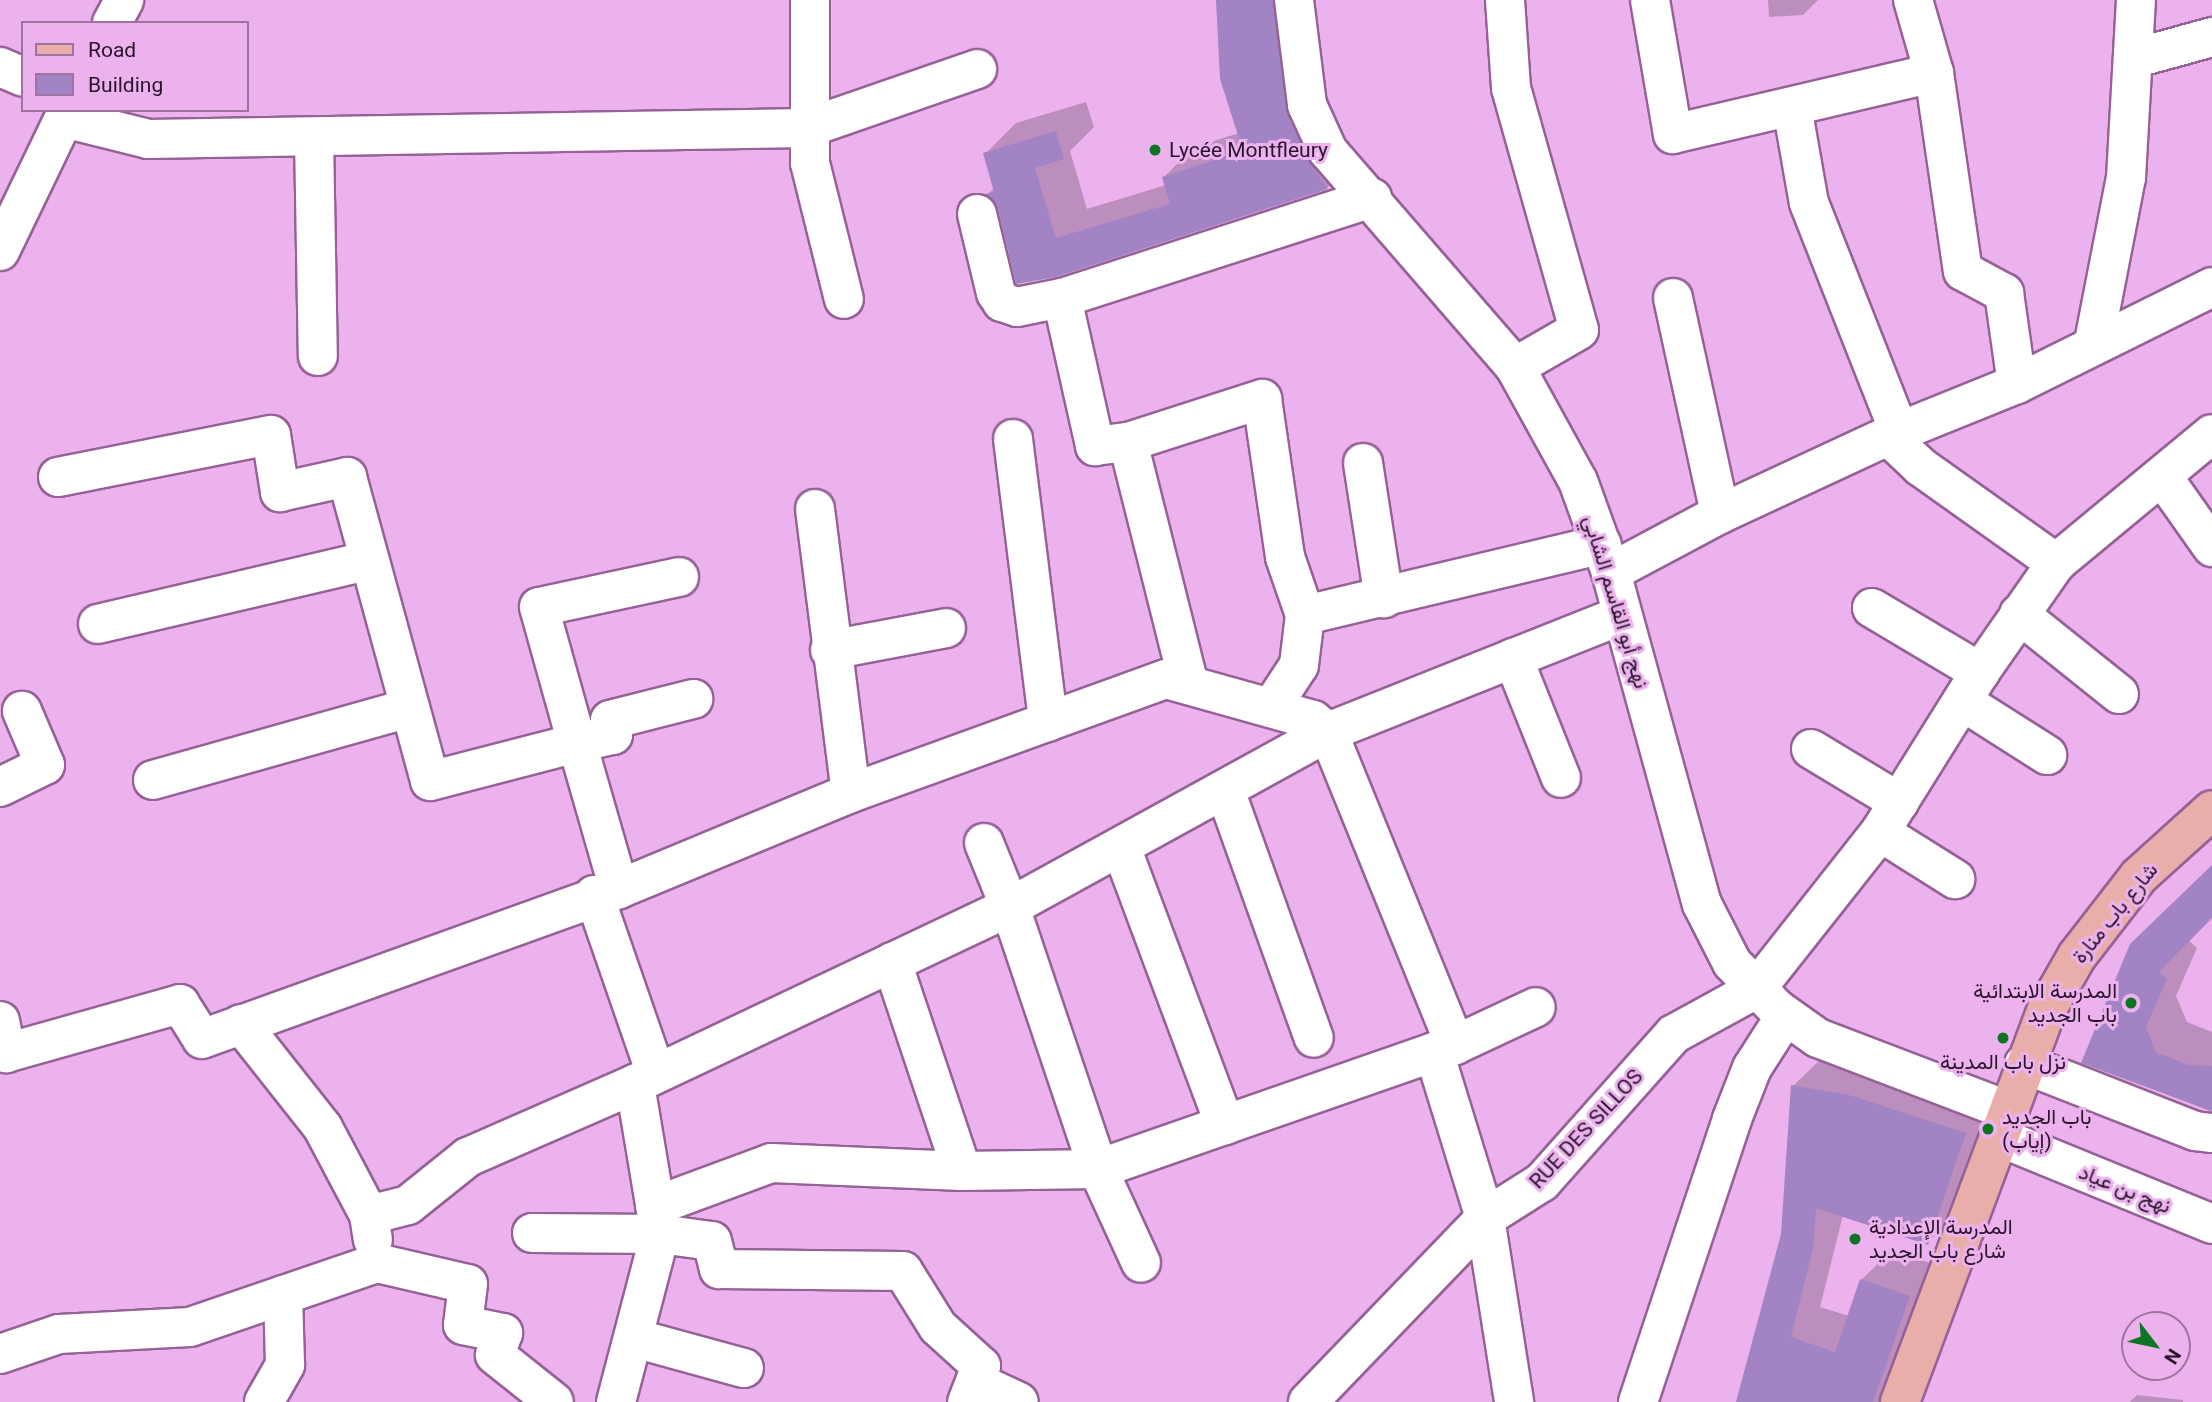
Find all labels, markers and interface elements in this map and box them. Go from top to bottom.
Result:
legend [21,21,248,112]
text: Road [88,38,136,62]
text: Building [88,73,163,97]
place label: Lycée Montfleury [1169,137,1328,163]
marker: Lycée Montfleury [1147,142,1163,158]
street label: نهج أبو القاسم الشابي [1578,512,1654,692]
street label: شارع باب منارة [2067,858,2163,968]
place label: المدرسة الابتدائية باب الجديد [1973,978,2117,1028]
marker: المدرسة الابتدائية باب الجديد [2123,995,2139,1011]
marker: نزل باب المدينة [1995,1030,2011,1046]
place label: نزل باب المدينة [1940,1049,2066,1075]
street label: RUE DES SILLOS [1524,1064,1648,1194]
place label: باب الجديد (إياب) [2002,1104,2091,1154]
marker: باب الجديد (إياب) [1980,1121,1996,1137]
street label: نهج بن عياد [2075,1159,2175,1219]
place label: المدرسة الإعدادية شارع باب الجديد [1869,1214,2013,1264]
marker: المدرسة الإعدادية شارع باب الجديد [1847,1231,1863,1247]
north arrow [2121,1311,2191,1381]
text: N [2159,1345,2186,1368]

